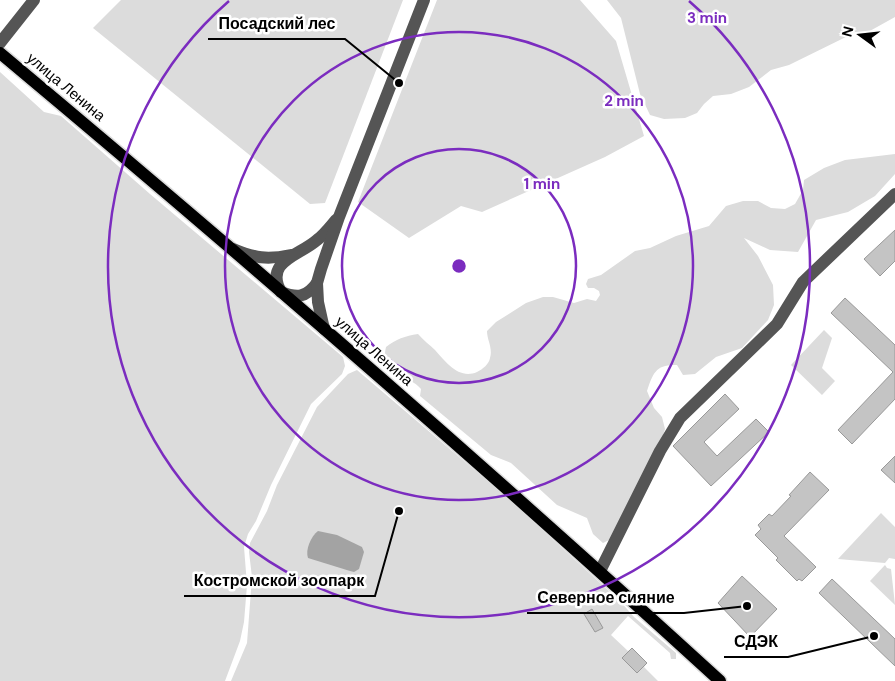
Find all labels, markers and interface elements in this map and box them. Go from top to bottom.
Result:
callout: Посадский лес [208,8,345,39]
text: 3 min [687,8,727,28]
north arrow [835,10,885,60]
text: Посадский лес [219,13,336,34]
text: N [837,24,857,39]
street label: улица Ленина [23,48,110,126]
text: 2 min [604,91,644,111]
text: 1 min [524,174,560,194]
centre of rings [450,257,468,275]
street label: улица Ленина [331,312,418,391]
callout: Костромской зоопарк [184,565,375,596]
text: Костромской зоопарк [194,570,365,591]
callout: Северное сияние [527,582,684,613]
text: Северное сияние [537,587,675,608]
callout: СДЭК [724,626,788,657]
text: СДЭК [734,631,778,652]

